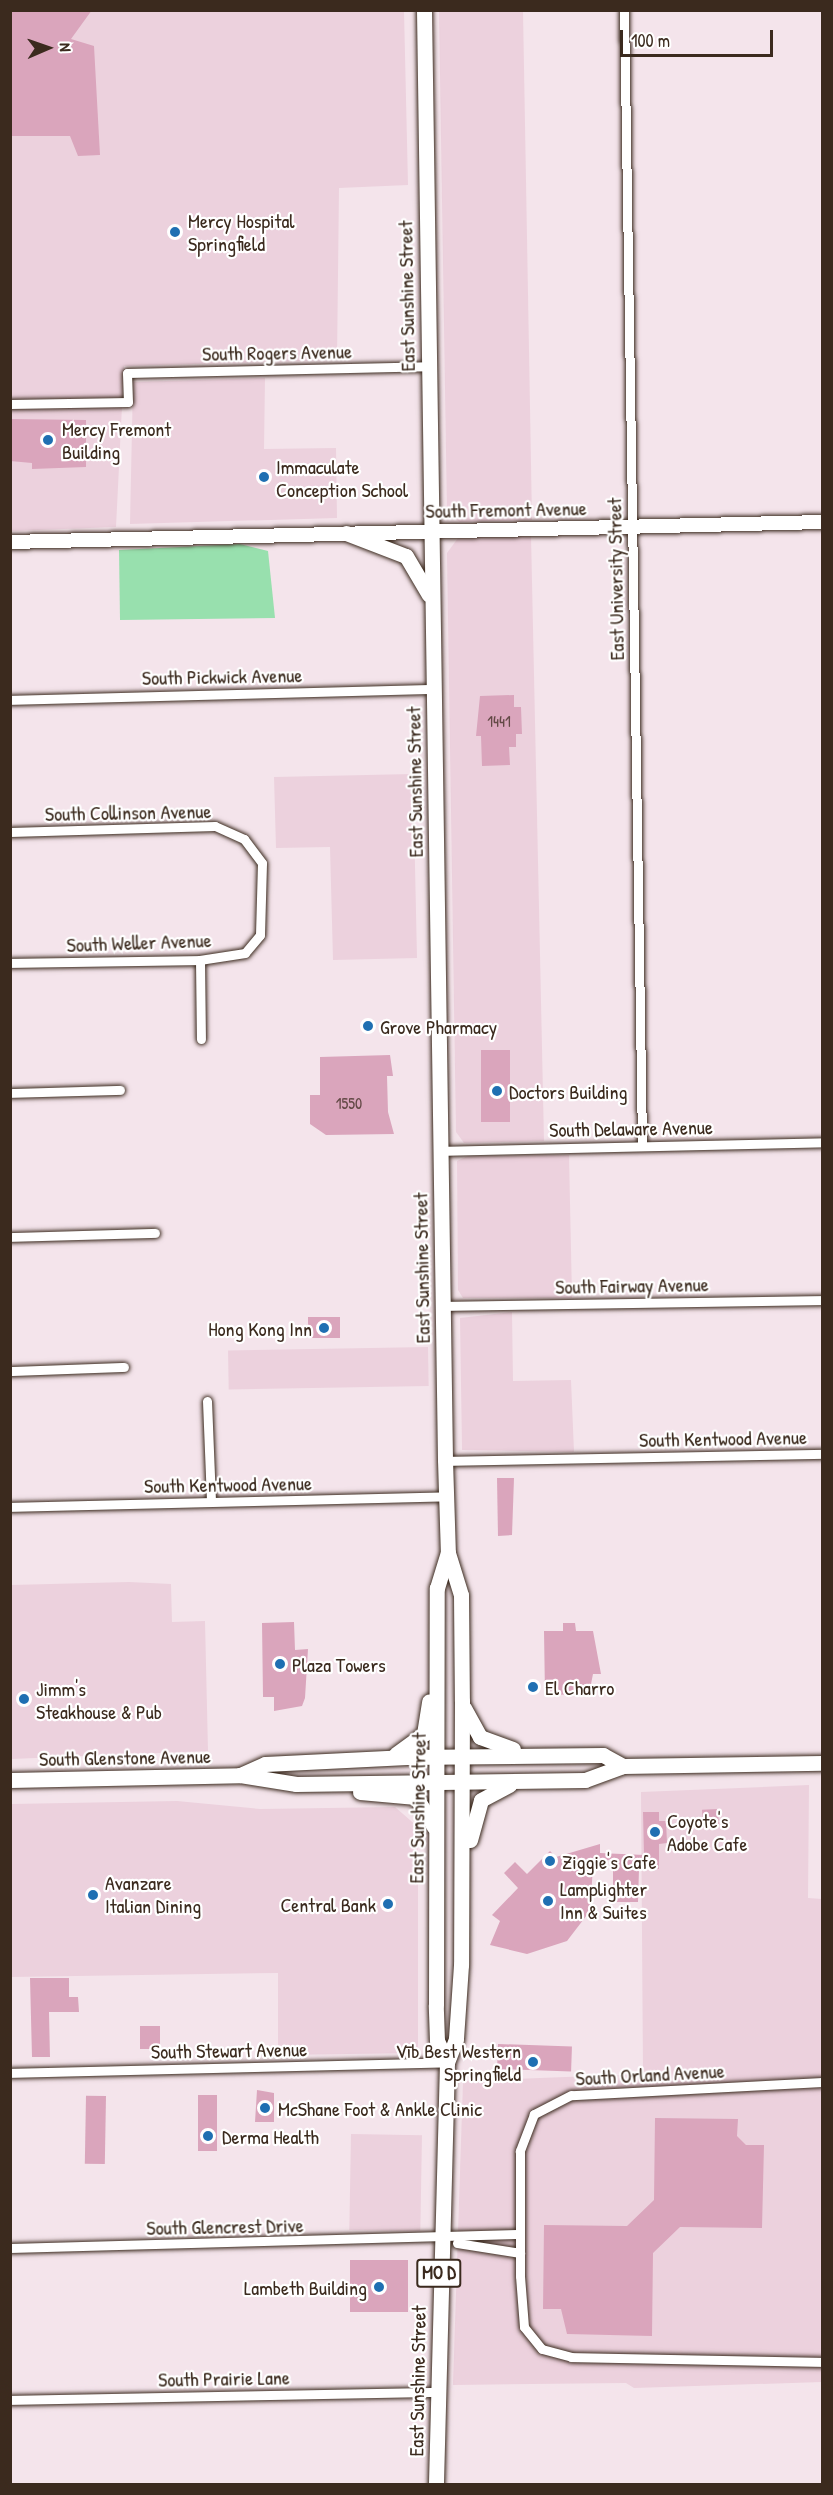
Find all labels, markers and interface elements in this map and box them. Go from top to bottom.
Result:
north arrow [18,18,78,78]
scale bar [623,18,776,56]
text: 100 m [631,28,670,53]
text: N [55,43,77,52]
place label: Mercy Hospital Springfield [188,208,295,255]
street label: East Sunshine Street [393,220,419,372]
marker: Mercy Hospital Springfield [166,223,184,241]
street label: South Rogers Avenue [202,339,352,365]
place label: Mercy Fremont Building [62,416,171,463]
marker: Mercy Fremont Building [39,431,57,449]
place label: Immaculate Conception School [276,454,408,501]
marker: Immaculate Conception School [257,470,271,484]
street label: South Fremont Avenue [425,496,587,522]
street label: East University Street [602,497,628,661]
street label: South Pickwick Avenue [142,663,302,689]
street label: East Sunshine Street [401,706,427,858]
house number: 1441 [487,711,511,731]
street label: South Collinson Avenue [45,799,211,825]
street label: South Weller Avenue [66,927,212,957]
place label: Grove Pharmacy [380,1014,497,1038]
marker: Grove Pharmacy [361,1019,375,1033]
place label: Doctors Building [509,1079,627,1103]
marker: Doctors Building [490,1084,504,1098]
house number: 1550 [336,1093,362,1113]
street label: South Delaware Avenue [549,1115,713,1141]
street label: East Sunshine Street [408,1192,434,1344]
street label: South Fairway Avenue [555,1272,709,1298]
place label: Hong Kong Inn [208,1316,312,1340]
marker: Hong Kong Inn [317,1321,331,1335]
street label: South Kentwood Avenue [639,1425,807,1451]
street label: South Kentwood Avenue [144,1471,312,1497]
place label: Plaza Towers [292,1652,386,1676]
marker: Plaza Towers [273,1657,287,1671]
place label: El Charro [545,1675,614,1699]
place label: Jimm's Steakhouse & Pub [36,1676,162,1723]
marker: El Charro [526,1680,540,1694]
marker: Jimm's Steakhouse & Pub [17,1692,31,1706]
street label: East Sunshine Street [404,1732,430,1884]
street label: South Glenstone Avenue [39,1744,211,1770]
place label: Coyote's Adobe Cafe [667,1808,747,1855]
marker: Coyote's Adobe Cafe [648,1825,662,1839]
place label: Ziggie's Cafe [562,1849,656,1873]
marker: Ziggie's Cafe [543,1854,557,1868]
place label: Avanzare Italian Dining [105,1871,201,1918]
place label: Lamplighter Inn & Suites [560,1877,647,1924]
marker: Avanzare Italian Dining [86,1888,100,1902]
place label: Central Bank [280,1892,376,1916]
marker: Lamplighter Inn & Suites [541,1894,555,1908]
marker: Central Bank [381,1897,395,1911]
street label: South Stewart Avenue [151,2037,307,2063]
place label: Vīb Best Western Springfield [396,2038,521,2085]
marker: Vīb Best Western Springfield [526,2055,540,2069]
street label: South Orland Avenue [575,2058,725,2090]
place label: McShane Foot & Ankle Clinic [278,2096,482,2120]
marker: McShane Foot & Ankle Clinic [256,2099,274,2117]
place label: Derma Health [222,2124,319,2148]
marker: Derma Health [199,2127,217,2145]
street label: South Glencrest Drive [146,2213,304,2239]
road number: MO D [415,2258,463,2288]
place label: Lambeth Building [244,2275,367,2299]
marker: Lambeth Building [372,2280,386,2294]
street label: East Sunshine Street [404,2305,430,2457]
street label: South Prairie Lane [158,2365,290,2391]

